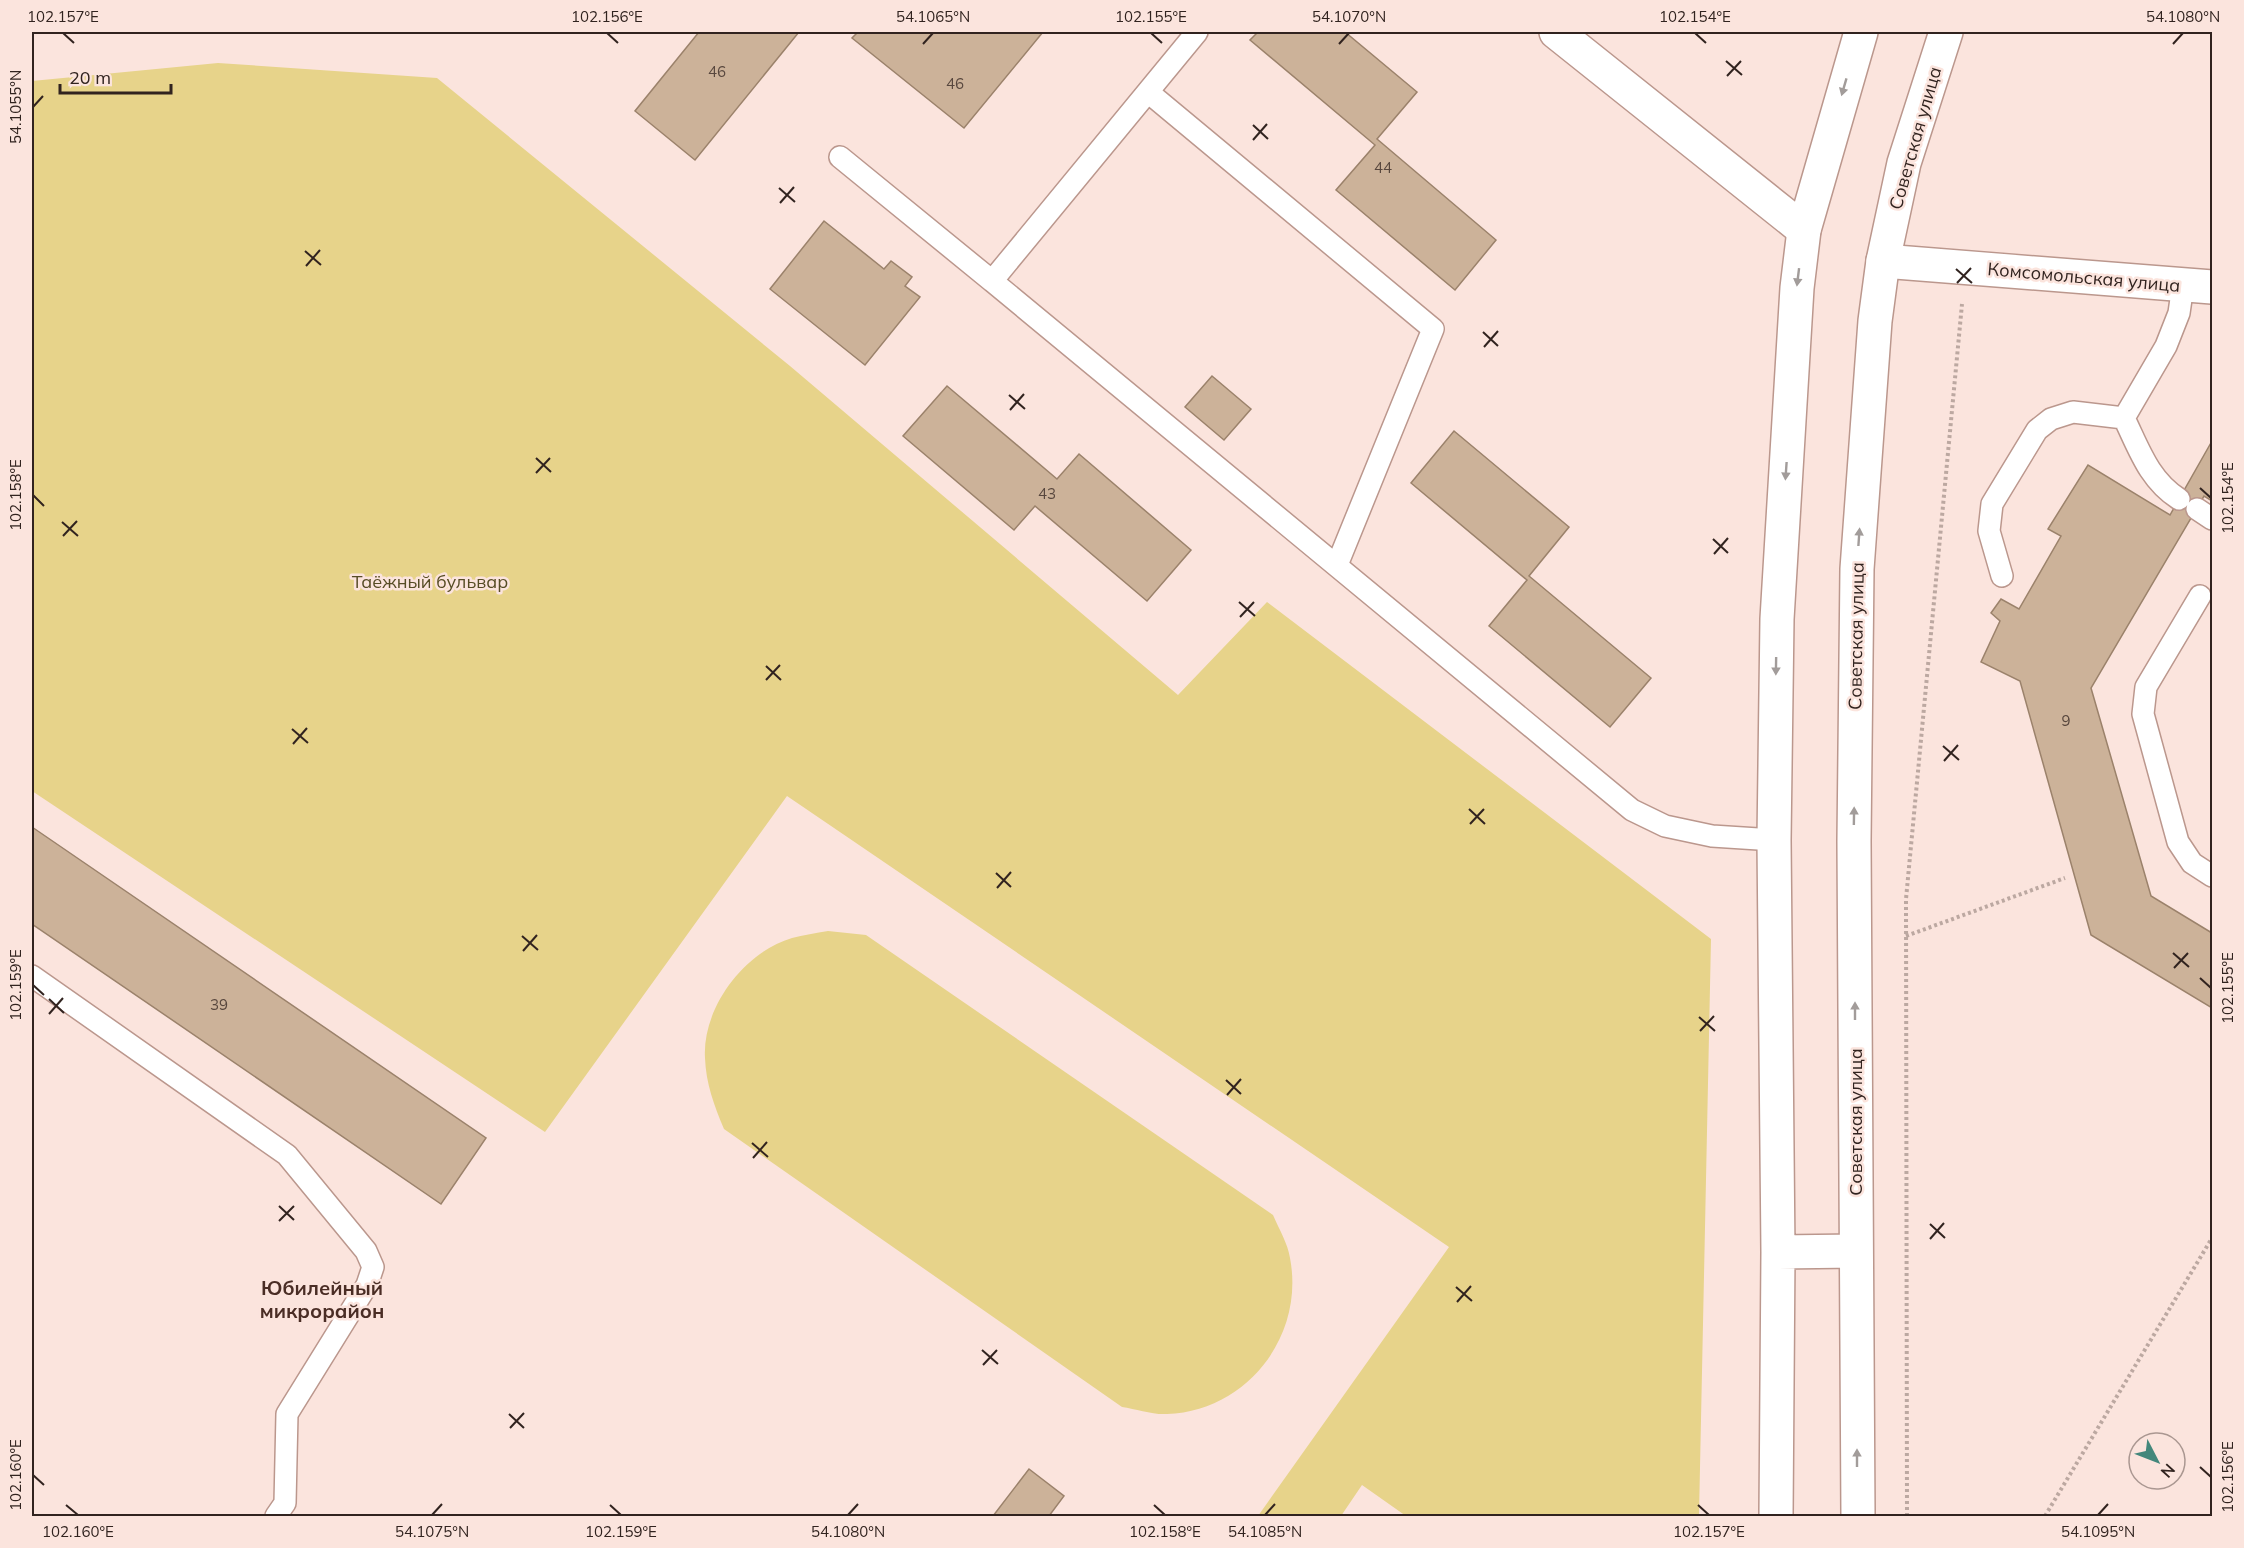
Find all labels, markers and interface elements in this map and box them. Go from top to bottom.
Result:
text: 102.157°E [27,7,99,26]
text: 102.156°E [571,7,643,26]
text: 54.1065°N [896,7,970,26]
text: 102.155°E [1115,7,1187,26]
text: 54.1070°N [1312,7,1386,26]
text: 102.154°E [1659,7,1731,26]
text: 54.1080°N [2146,7,2220,26]
scale bar [60,57,171,95]
house number: 46 [708,62,726,81]
street label: Советская улица [1884,64,1946,212]
text: 20 m [69,66,111,89]
text: 54.1055°N [6,70,25,144]
house number: 46 [946,74,964,93]
one-way arrow [1838,78,1848,96]
house number: 44 [1374,158,1392,177]
street label: Комсомольская улица [1987,257,2181,297]
one-way arrow [1793,267,1803,286]
text: 102.158°E [6,459,25,531]
one-way arrow [1781,462,1791,481]
text: 102.154°E [2218,462,2237,534]
house number: 43 [1038,484,1056,503]
one-way arrow [1854,528,1864,547]
street label: Советская улица [1843,562,1869,710]
park label: Таёжный бульвар [352,570,508,593]
one-way arrow [1771,656,1781,675]
house number: 9 [2061,711,2071,730]
one-way arrow [1849,807,1859,826]
text: 102.159°E [6,949,25,1021]
text: 102.155°E [2218,952,2237,1024]
house number: 39 [210,995,228,1014]
one-way arrow [1850,1002,1859,1021]
street label: Советская улица [1844,1048,1867,1196]
district label: Юбилейный микрорайон [260,1275,384,1323]
north arrow [2127,1431,2187,1491]
text: 102.160°E [6,1439,25,1511]
text: 102.156°E [2218,1441,2237,1513]
one-way arrow [1852,1449,1862,1468]
text: N [2157,1460,2180,1482]
text: 102.160°E [42,1522,114,1541]
text: 54.1075°N [395,1522,469,1541]
text: 102.159°E [585,1522,657,1541]
text: 54.1080°N [811,1522,885,1541]
text: 102.158°E [1129,1522,1201,1541]
text: 54.1085°N [1228,1522,1302,1541]
text: 102.157°E [1673,1522,1745,1541]
text: 54.1095°N [2061,1522,2135,1541]

